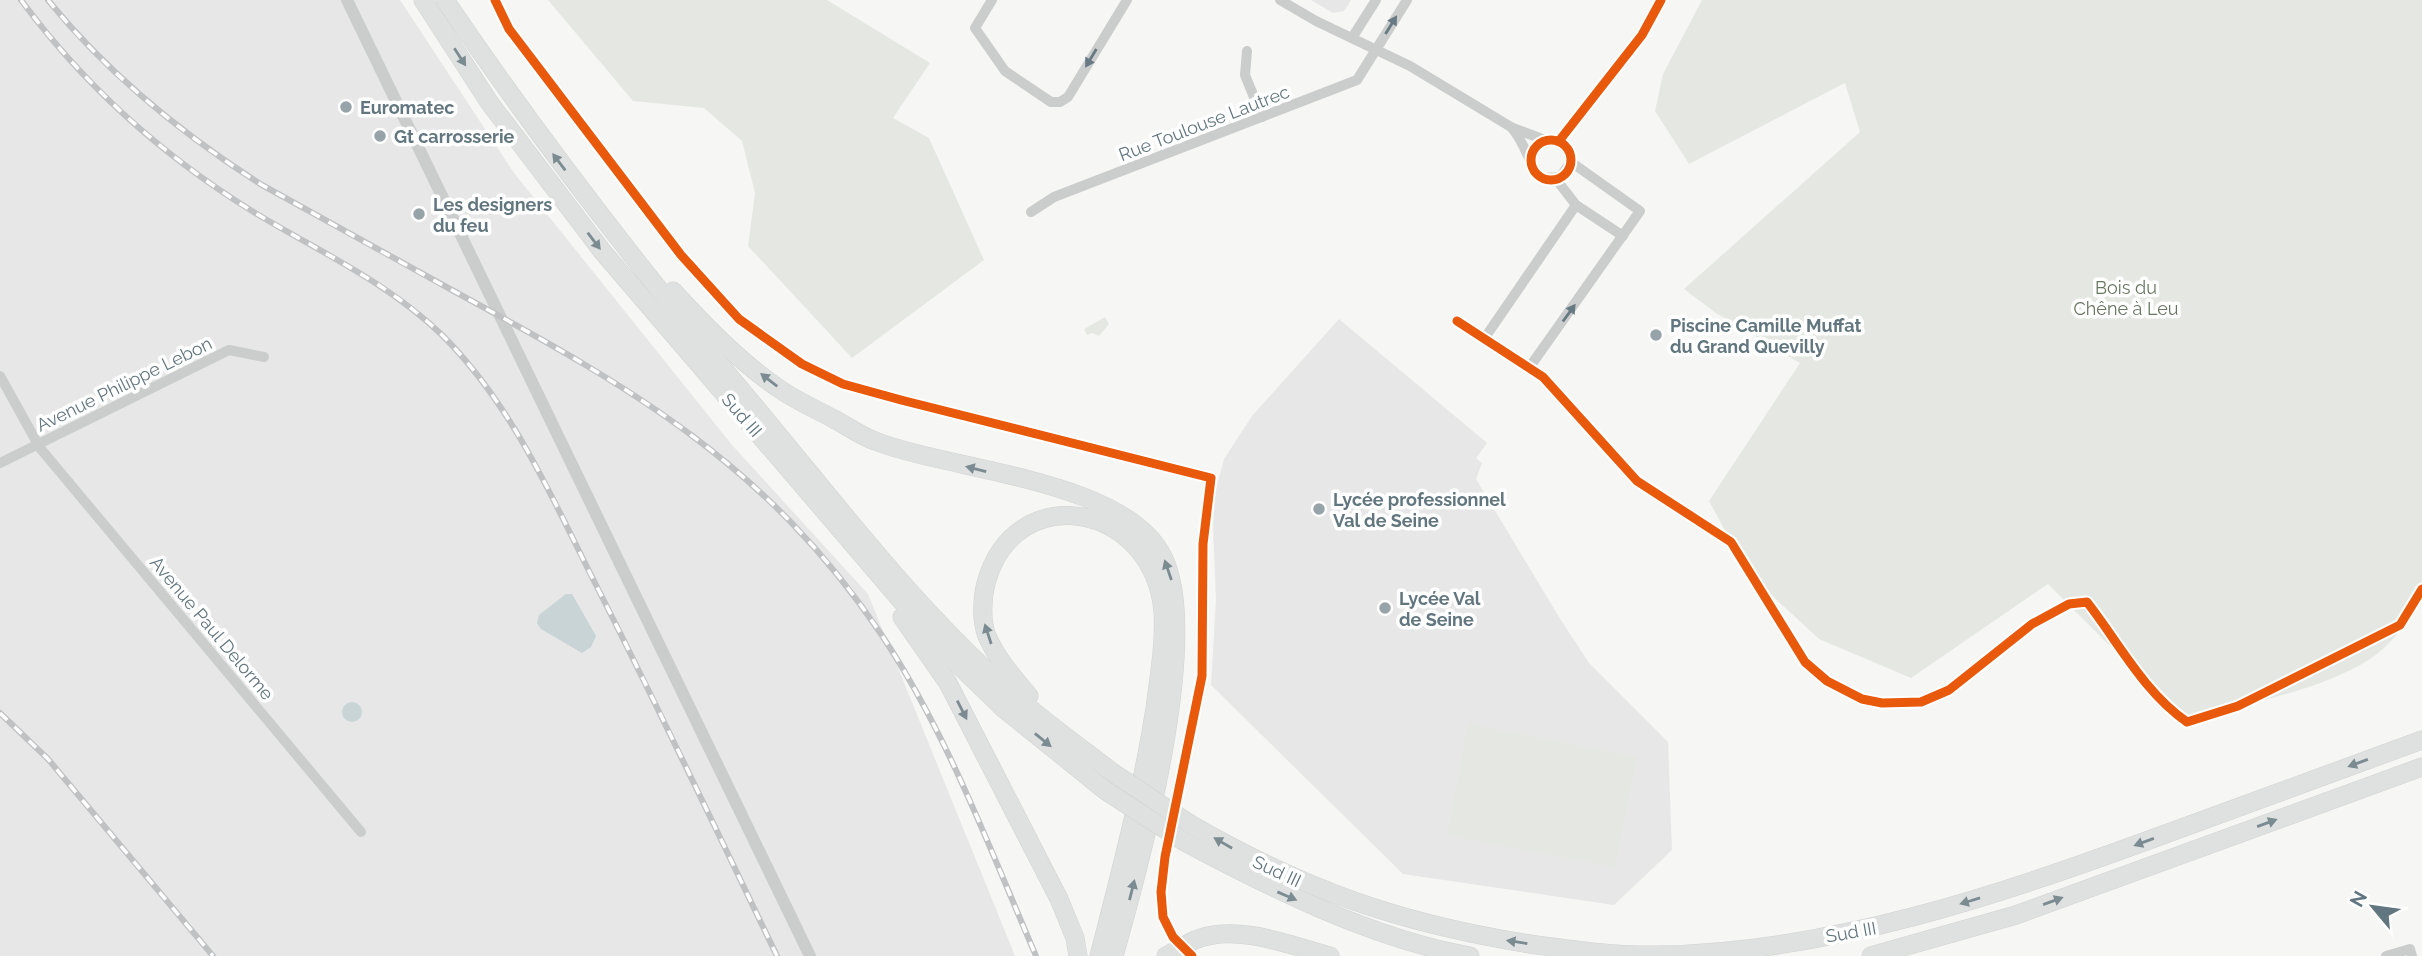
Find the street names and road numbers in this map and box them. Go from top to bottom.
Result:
street label: Rue Toulouse Lautrec [1116,81,1292,165]
street label: Avenue Philippe Lebon [33,332,215,436]
street label: Sud III [717,389,767,441]
street label: Avenue Paul Delorme [146,552,278,704]
street label: Sud III [1250,851,1304,891]
street label: Sud III [1824,917,1878,947]

